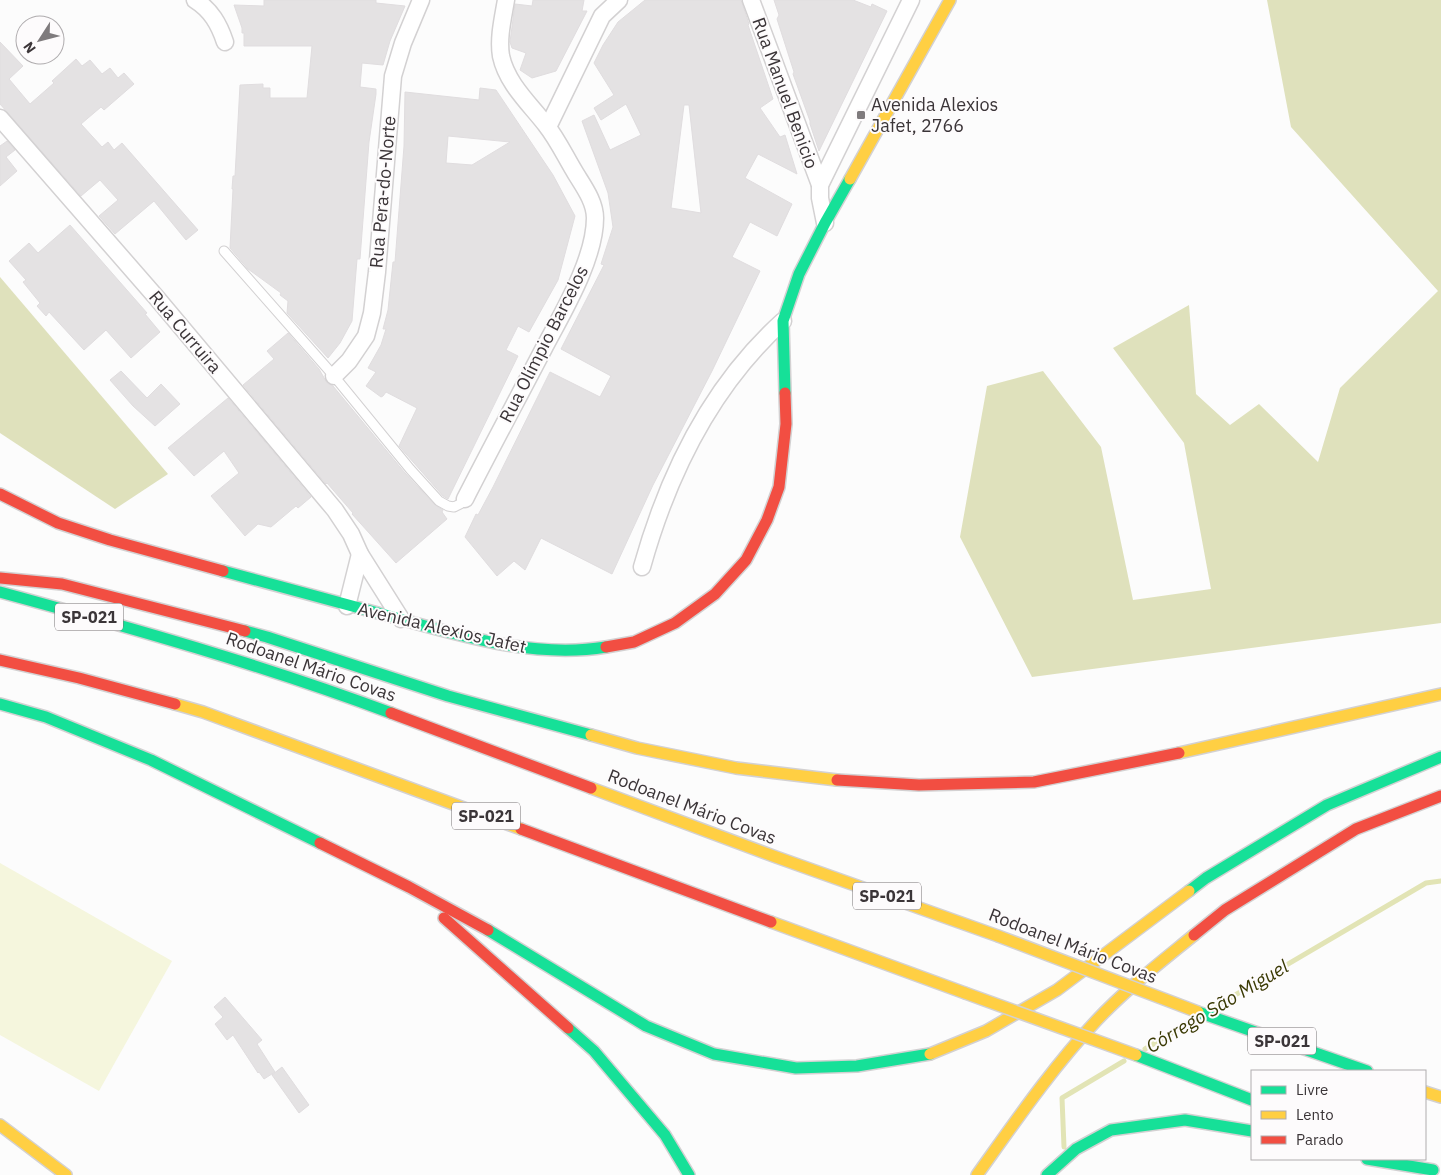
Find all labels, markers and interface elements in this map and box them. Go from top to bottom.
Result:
street label: Rua Manuel Benicio [747,14,824,172]
north arrow [15,15,65,65]
text: N [19,38,40,57]
place label: Avenida Alexios Jafet, 2766 [871,93,998,137]
marker: Avenida Alexios Jafet, 2766 [855,109,867,121]
street label: Rua Pera-do-Norte [364,115,401,269]
street label: Rua Olímpio Barcelos [494,261,593,426]
street label: Rua Curruira [144,286,227,378]
street label: Avenida Alexios Jafet [356,597,529,658]
road number: SP-021 [55,604,123,630]
street label: Rodoanel Mário Covas [223,627,399,706]
street label: Rodoanel Mário Covas [605,764,780,849]
road number: SP-021 [452,802,520,829]
road number: SP-021 [853,882,921,909]
street label: Rodoanel Mário Covas [986,903,1161,988]
water label: Córrego São Miguel [1141,954,1293,1058]
road number: SP-021 [1248,1028,1316,1054]
legend [1251,1070,1426,1160]
text: Livre [1296,1080,1328,1099]
text: Lento [1296,1105,1334,1124]
text: Parado [1296,1130,1344,1149]

